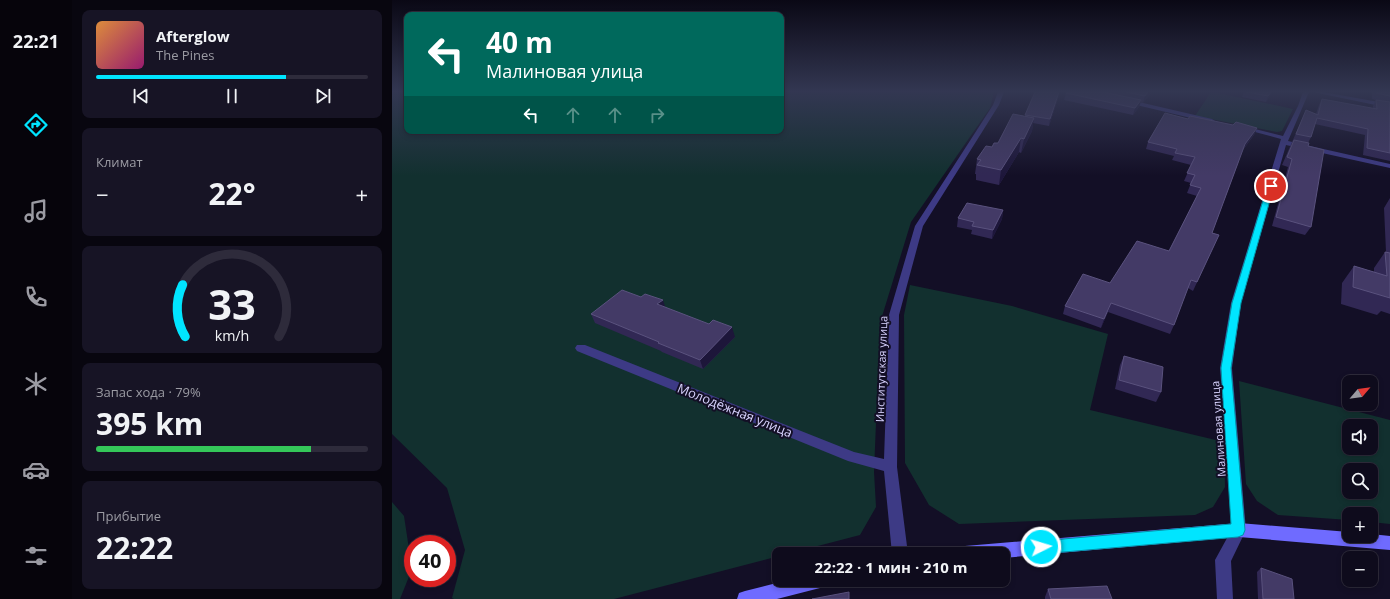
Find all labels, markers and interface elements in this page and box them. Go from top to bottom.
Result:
text: 40 m [486,23,553,61]
text: Afterglow [156,26,230,46]
icon: left [420,28,472,80]
text: 22:21 [13,29,59,53]
text: The Pines [156,46,214,64]
text: Малиновая улица [486,59,643,83]
icon: previous [130,85,152,107]
icon: pause [221,85,243,107]
icon: next [312,85,334,107]
icon: left [520,104,542,126]
icon: ahead [562,104,584,126]
icon: ahead [604,104,626,126]
icon: right [646,104,668,126]
icon: directions [22,111,50,139]
text: Климат [96,153,143,171]
pin [1254,169,1288,203]
text: 22° [208,173,256,214]
icon: arrive [1260,175,1282,197]
text: − [96,179,109,209]
text: + [355,179,368,209]
icon: music [22,197,50,225]
text: 33 [208,276,256,332]
icon: phone [22,283,50,311]
street label: Институтская улица [872,316,890,422]
text: km/h [215,326,249,345]
icon: climate [22,370,50,398]
north arrow [1342,375,1378,411]
map controls [1342,375,1378,587]
street label: Молодёжная улица [675,379,795,441]
street label: Малиновая улица [1207,381,1229,477]
text: Запас хода · 79% [96,383,201,401]
text: 395 km [96,403,203,444]
button: sound [1342,419,1378,455]
icon: car [22,456,50,484]
button: search [1342,463,1378,499]
text: Прибытие [96,507,161,525]
button: + [1342,507,1378,543]
position arrow [1020,526,1062,568]
text: 22:22 [96,527,173,568]
speed limit sign: 40 [404,535,456,587]
icon: filters [22,542,50,570]
button: − [1342,551,1378,587]
text: 22:22 · 1 мин · 210 m [815,557,967,577]

